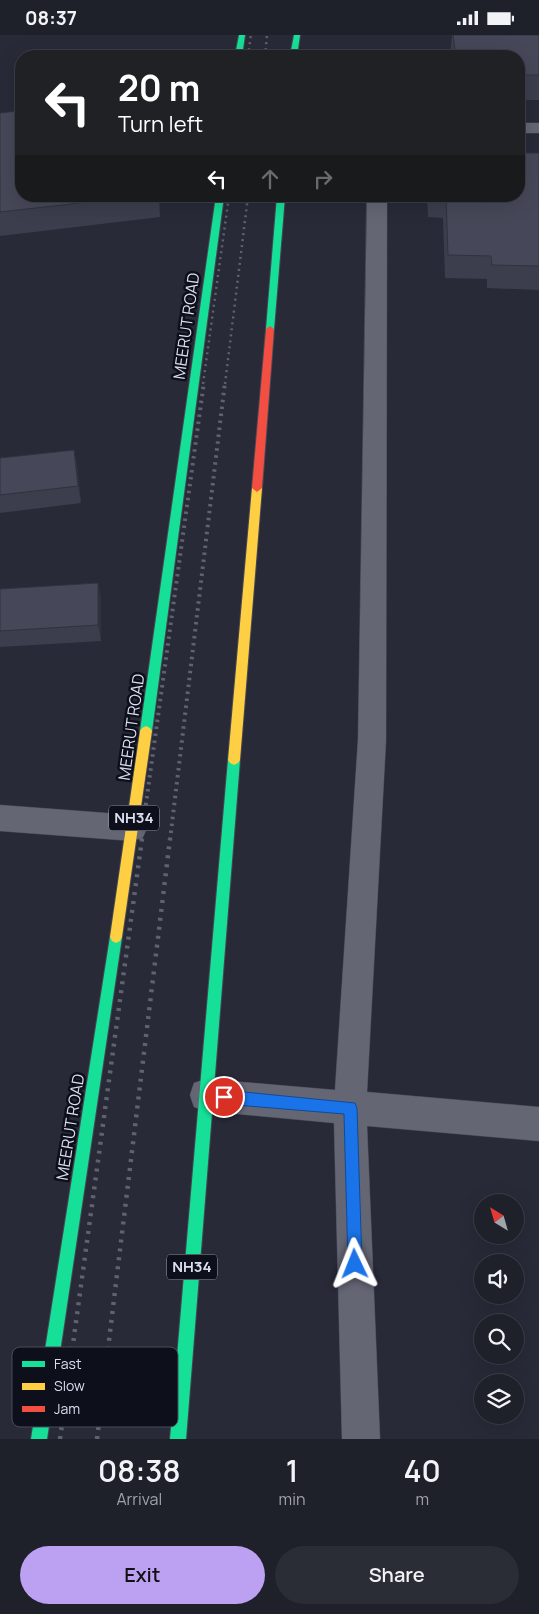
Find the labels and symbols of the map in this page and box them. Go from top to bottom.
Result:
street label: MEERUT ROAD [168,271,204,381]
street label: MEERUT ROAD [113,672,149,782]
road number: NH34 [109,805,159,831]
street label: MEERUT ROAD [51,1072,89,1182]
pin [203,1076,245,1118]
north arrow [474,1194,524,1244]
position arrow [328,1237,380,1289]
road number: NH34 [167,1255,217,1279]
legend [12,1347,178,1427]
text: Fast [54,1354,82,1373]
text: Slow [54,1376,85,1395]
text: Jam [54,1399,80,1418]

